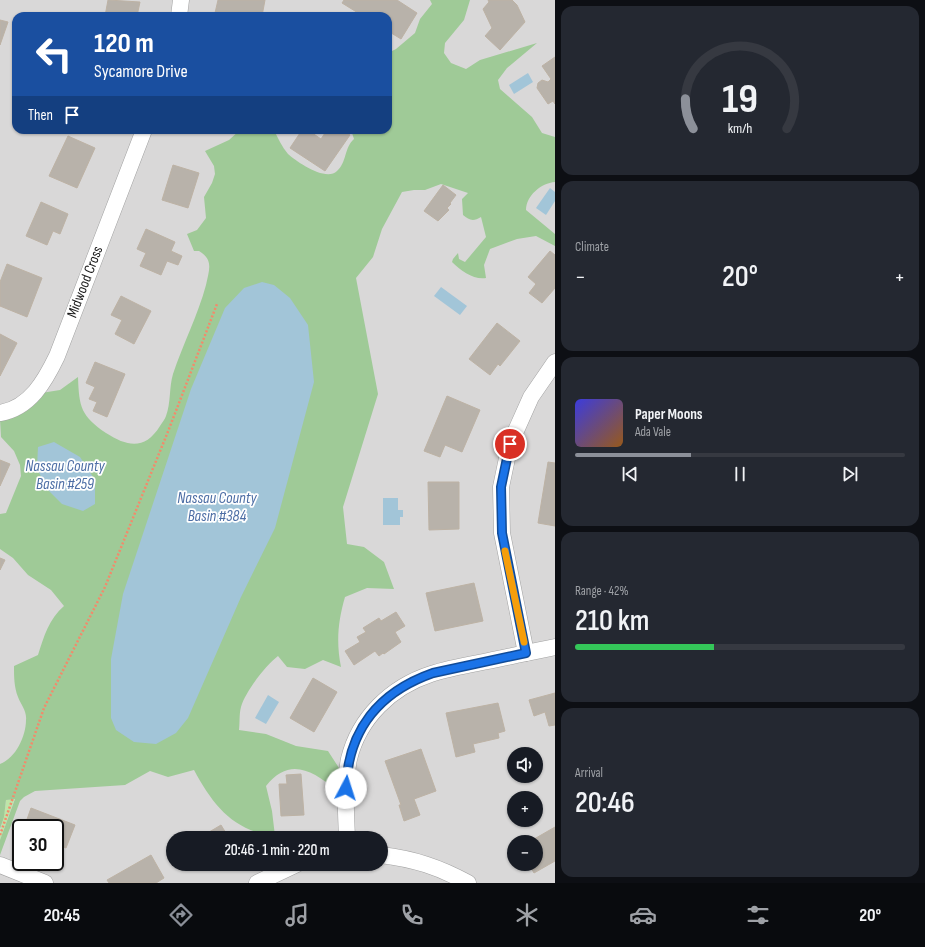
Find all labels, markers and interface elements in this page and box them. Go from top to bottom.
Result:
text: 120 m [94,27,154,60]
icon: left [28,28,80,80]
text: Sycamore Drive [94,61,188,82]
text: 19 [722,75,758,124]
icon: arrive [61,104,83,126]
text: Then [28,106,53,125]
text: km/h [728,119,752,136]
text: Climate [575,239,609,255]
street label: Midwood Cross [63,243,107,321]
text: 20° [722,259,758,295]
text: − [575,264,586,291]
text: + [894,264,905,291]
text: Paper Moons [635,405,703,424]
text: Ada Vale [635,424,671,440]
pin [493,427,527,461]
icon: arrive [499,433,521,455]
water label: Nassau County Basin #259 [25,457,106,494]
icon: previous [619,463,641,485]
icon: pause [729,463,751,485]
icon: next [839,463,861,485]
water label: Nassau County Basin #384 [177,489,258,526]
text: Range · 42% [575,583,629,599]
text: 210 km [575,603,649,639]
map controls [507,747,543,871]
button: sound [507,747,543,783]
text: Arrival [575,765,603,781]
position arrow [325,767,367,809]
text: 20:46 [575,785,635,821]
button: + [507,791,543,827]
speed limit sign: 30 [12,819,64,871]
button: − [507,835,543,871]
text: 20:46 · 1 min · 220 m [224,841,330,860]
icon: directions [167,901,195,929]
icon: music [283,901,311,929]
icon: phone [398,901,426,929]
icon: climate [513,901,541,929]
icon: car [629,901,657,929]
icon: filters [744,901,772,929]
text: 20:45 [44,905,80,926]
text: 20° [859,905,881,926]

